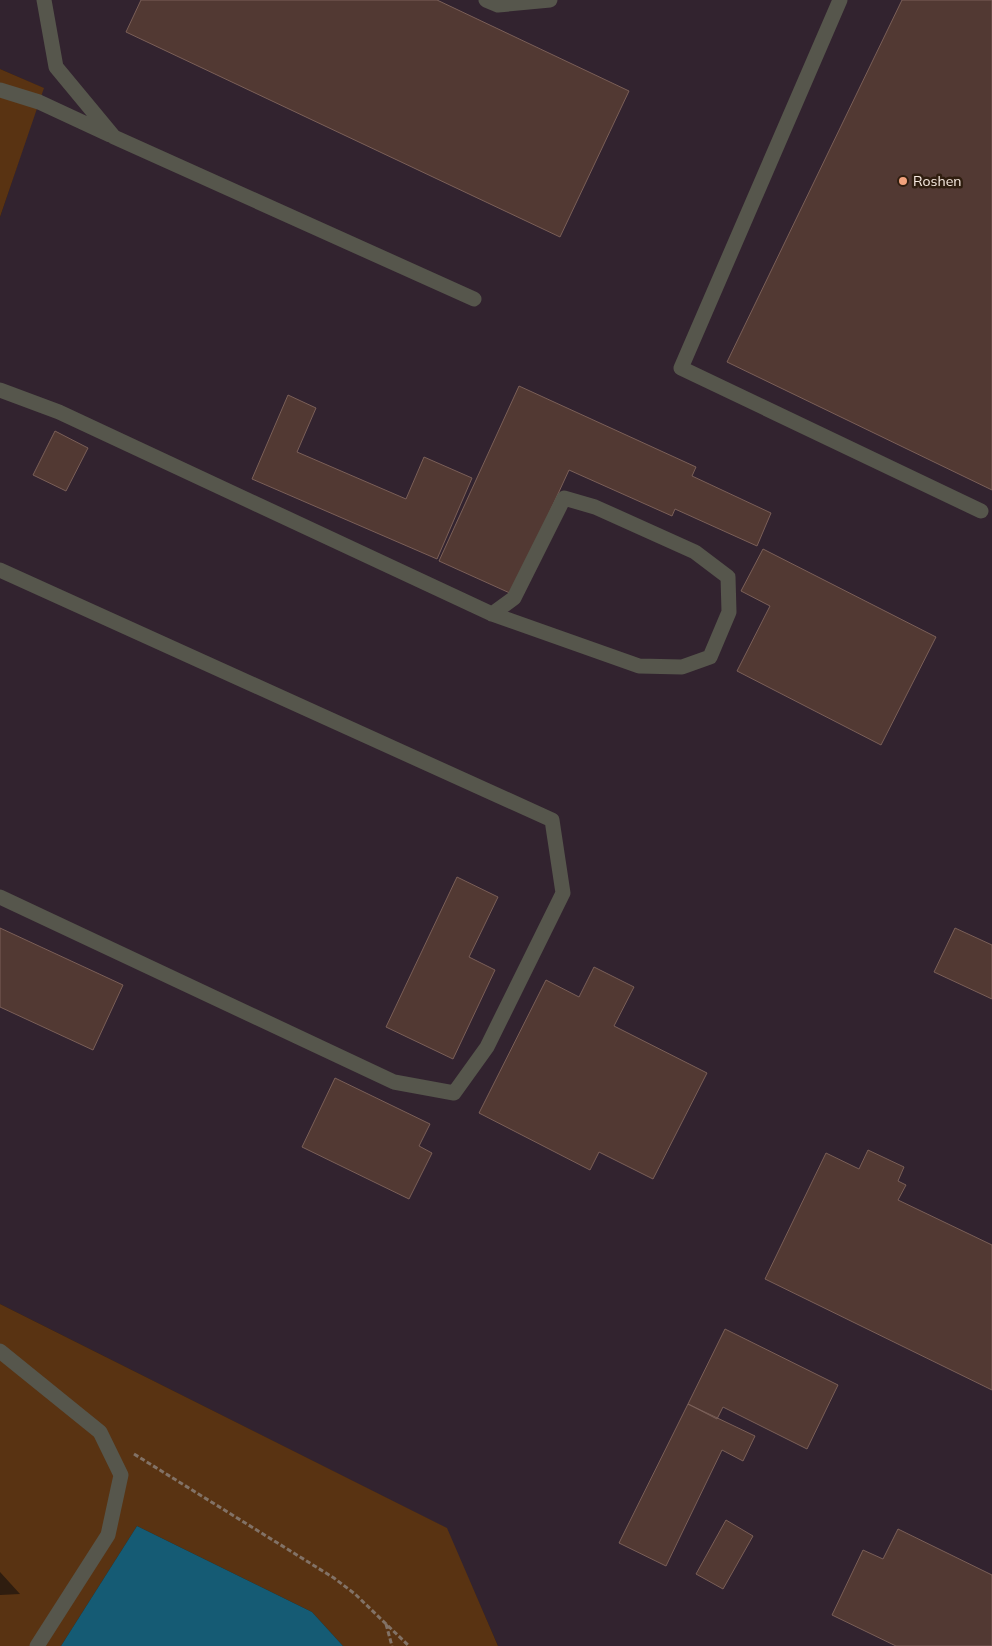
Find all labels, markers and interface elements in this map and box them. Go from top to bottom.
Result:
place label: Roshen [913,172,962,190]
marker: Roshen [897,175,909,187]

